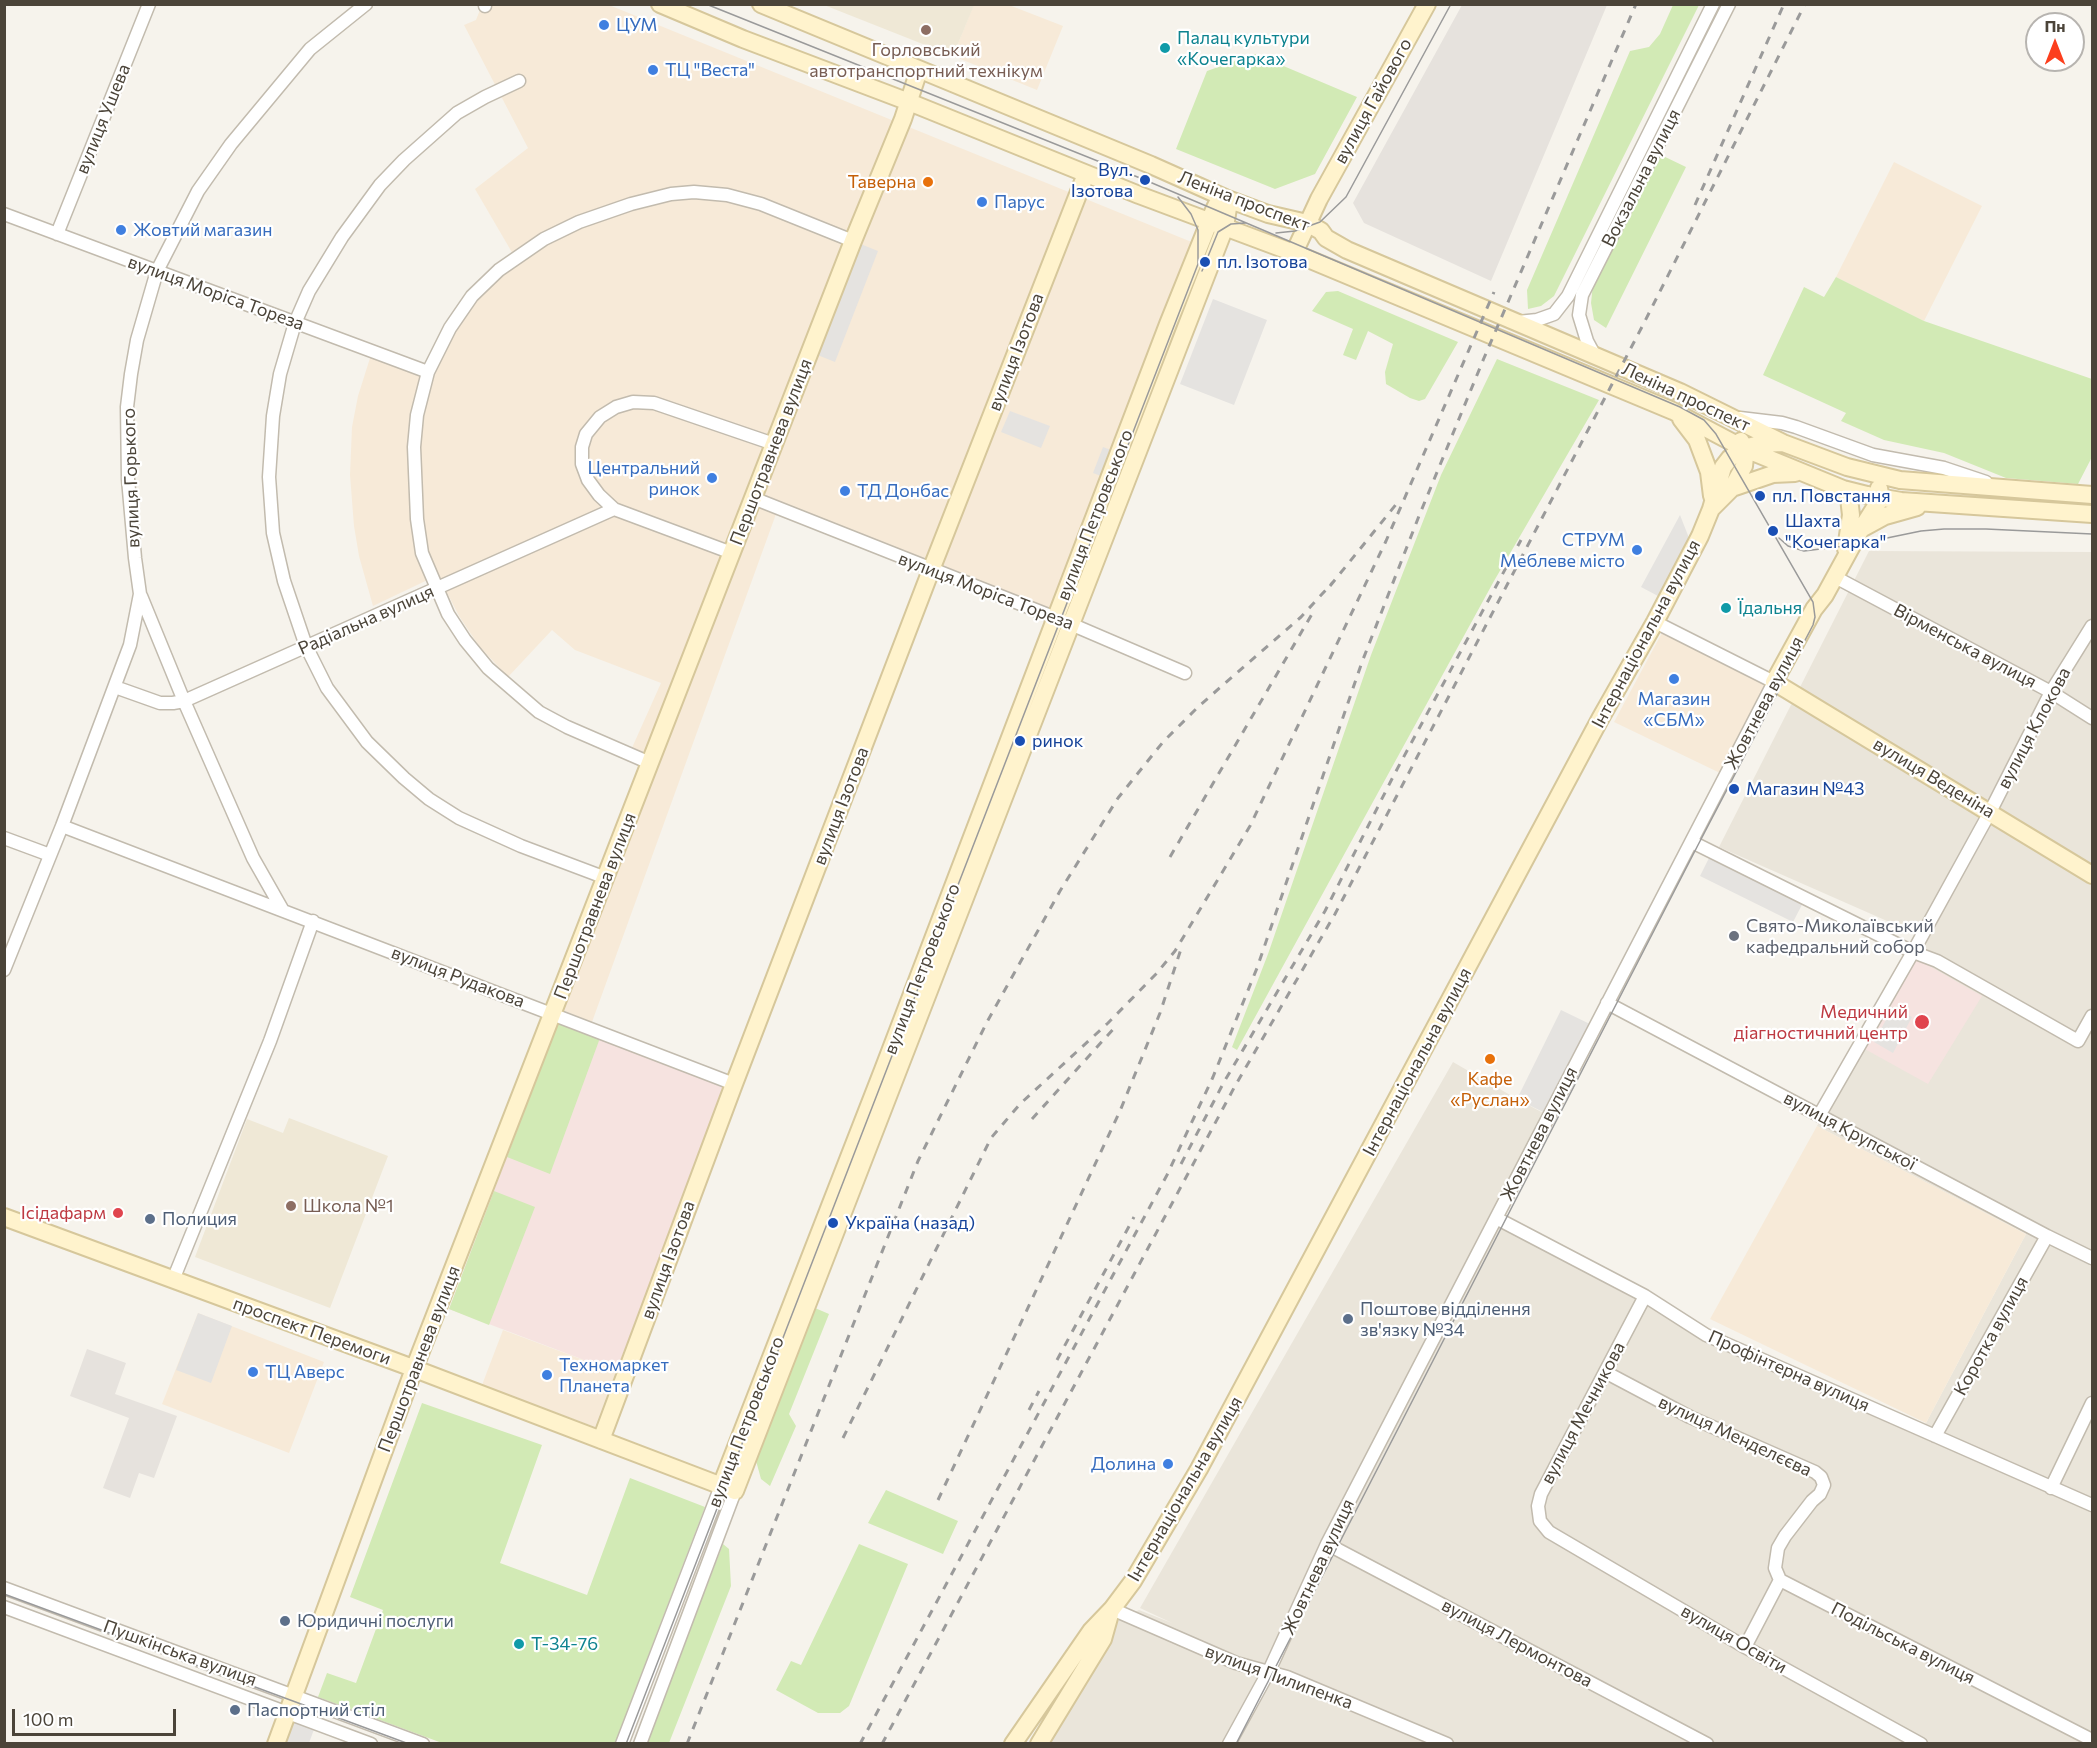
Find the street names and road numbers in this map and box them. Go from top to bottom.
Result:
street label: вулиця Гайового [1330,34,1416,168]
street label: вулиця Ушева [71,61,135,177]
street label: Вокзальна вулиця [1597,106,1685,250]
street label: Леніна проспект [1175,166,1313,236]
street label: вулиця Моріса Тореза [125,251,307,335]
street label: вулиця Ізотова [984,290,1048,414]
street label: Першотравнева вулиця [725,356,817,548]
street label: Леніна проспект [1618,358,1754,436]
street label: вулиця Горького [118,408,144,548]
street label: вулиця Петровського [1052,427,1138,603]
street label: Інтернаціональна вулиця [1587,536,1705,732]
street label: вулиця Моріса Тореза [895,548,1077,634]
street label: Радіальна вулиця [295,580,437,660]
street label: Вірменська вулиця [1890,599,2040,693]
street label: Жовтнева вулиця [1720,633,1808,773]
street label: вулиця Клокова [1993,664,2075,792]
street label: вулиця Веденіна [1869,733,1999,823]
street label: вулиця Ізотова [809,744,873,868]
street label: Першотравнева вулиця [549,810,641,1002]
street label: вулиця Петровського [879,881,965,1057]
street label: вулиця Рудакова [388,942,528,1012]
street label: Інтернаціональна вулиця [1358,964,1476,1160]
street label: Жовтнева вулиця [1496,1063,1582,1205]
street label: вулиця Крупської [1780,1087,1920,1175]
street label: вулиця Ізотова [637,1198,699,1322]
street label: Першотравнева вулиця [373,1263,465,1455]
street label: Коротка вулиця [1949,1273,2033,1399]
street label: проспект Перемоги [230,1292,394,1370]
street label: Профінтерна вулиця [1705,1326,1873,1416]
street label: вулиця Петровського [703,1334,789,1510]
street label: вулиця Мечникова [1536,1338,1630,1488]
street label: вулиця Менделєєва [1655,1391,1815,1481]
street label: Інтернаціональна вулиця [1123,1393,1247,1585]
street label: Жовтнева вулиця [1277,1496,1359,1638]
street label: вулиця Лермонтова [1438,1594,1596,1692]
street label: Подільська вулиця [1828,1597,1978,1689]
street label: вулиця Освіти [1677,1600,1791,1678]
street label: Пушкінська вулиця [100,1615,260,1691]
street label: вулиця Пилипенка [1202,1640,1356,1714]

